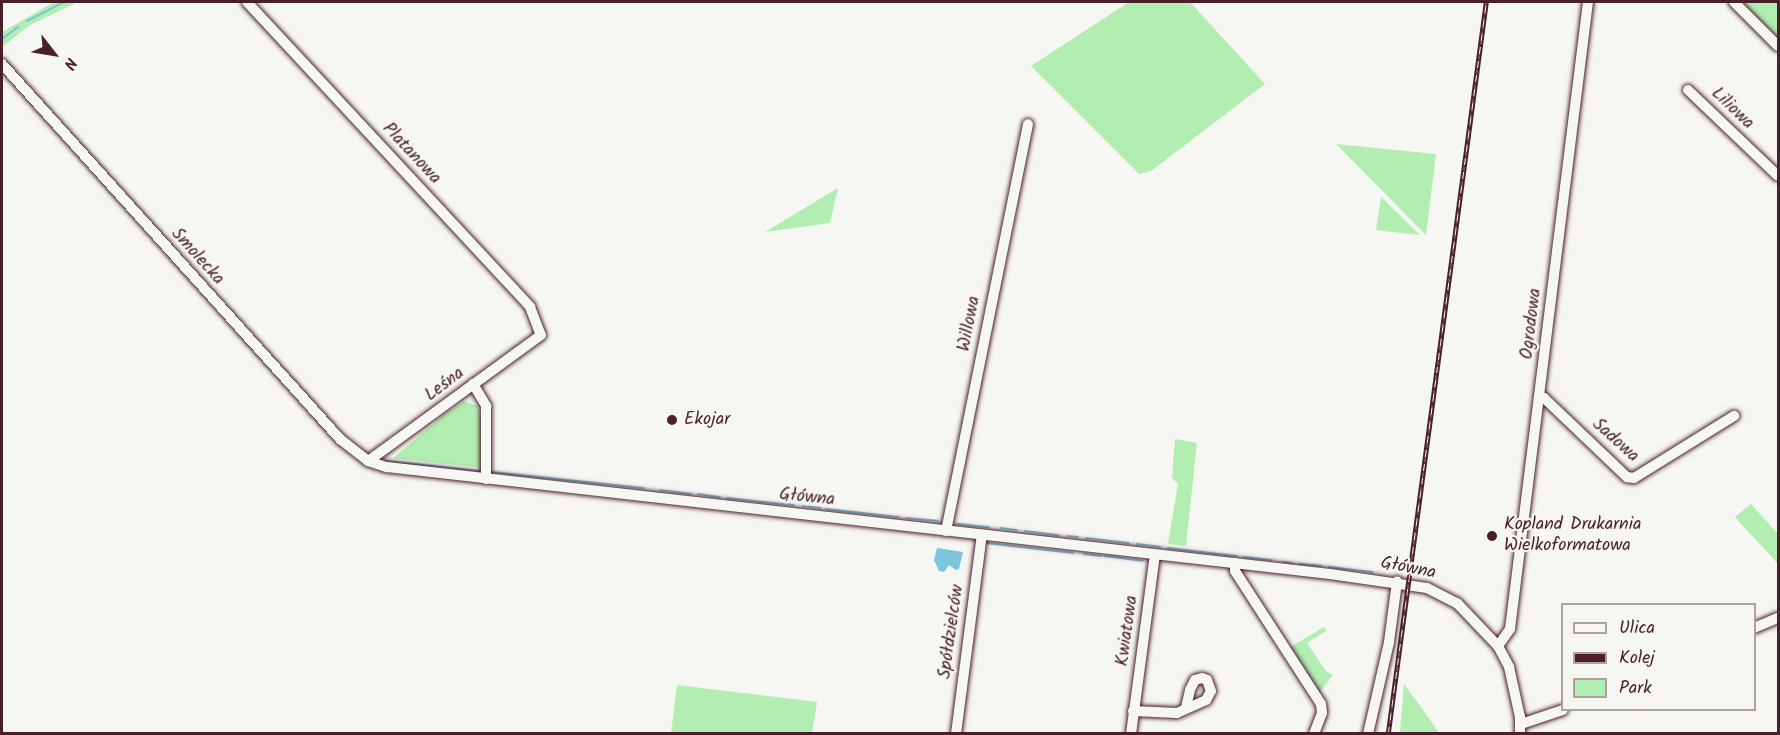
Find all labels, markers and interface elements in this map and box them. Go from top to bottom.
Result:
north arrow [24,24,84,84]
text: N [57,53,83,74]
street label: Liliowa [1706,83,1758,135]
street label: Platanowa [377,119,445,189]
street label: Smolecka [166,224,228,290]
street label: Ogrodowa [1517,287,1547,361]
street label: Willowa [954,295,986,353]
street label: Leśna [421,363,469,407]
place label: Ekojar [684,409,730,431]
marker: Ekojar [665,413,679,427]
street label: Sadowa [1587,414,1643,468]
street label: Główna [778,484,836,512]
place label: Kopland Drukarnia Wielkoformatowa [1504,515,1641,558]
marker: Kopland Drukarnia Wielkoformatowa [1485,529,1499,543]
street label: Główna [1379,553,1437,585]
street label: Spółdzielców [935,584,969,680]
street label: Kwiatowa [1112,594,1144,668]
legend [1561,603,1756,711]
text: Ulica [1619,614,1655,643]
text: Kolej [1619,644,1655,673]
text: Park [1619,674,1652,703]

